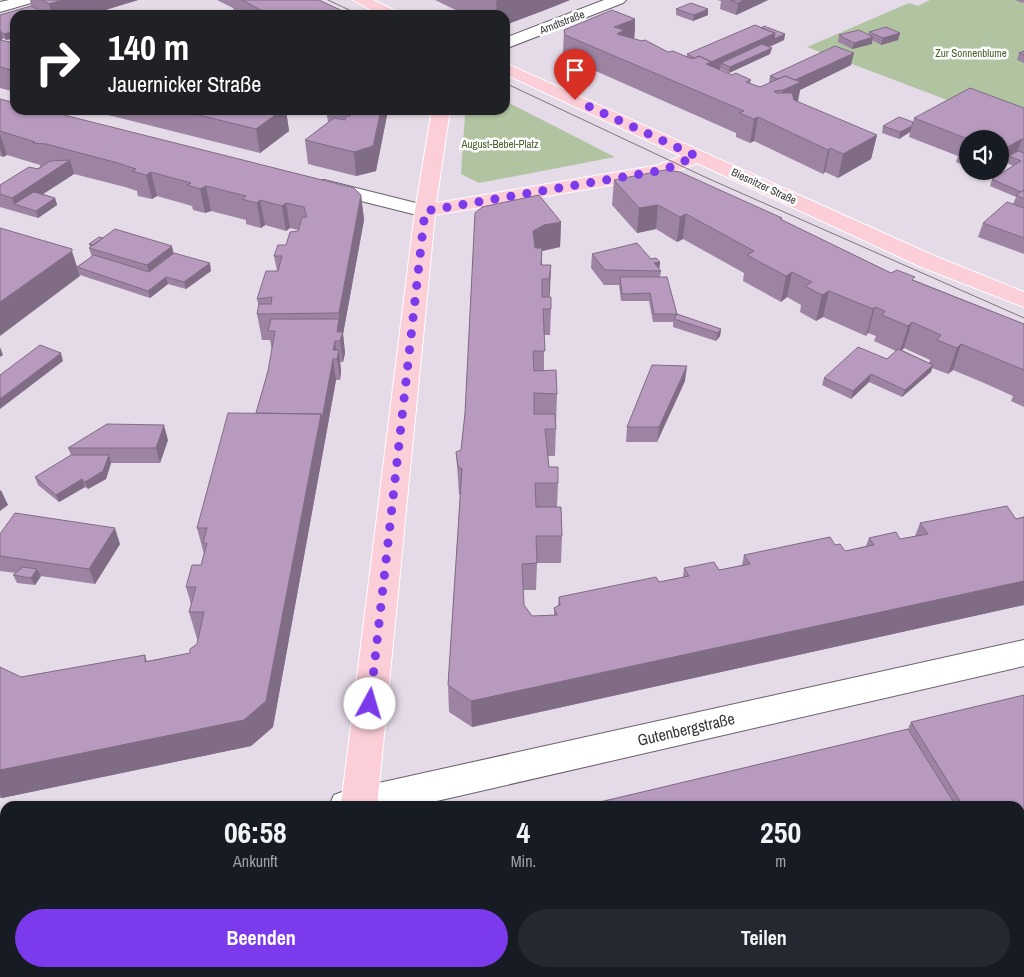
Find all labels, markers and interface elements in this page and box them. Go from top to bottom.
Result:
street label: Arndtstraße [537,7,587,37]
text: 140 m [108,24,189,71]
icon: right [25,30,90,95]
park label: Zur Sonnenblume [935,46,1007,60]
pin [554,49,596,100]
icon: arrive [561,56,589,84]
text: Jauernicker Straße [108,69,261,99]
map controls [959,130,1009,180]
button: sound [959,130,1009,180]
park label: August-Bebel-Platz [460,137,539,151]
street label: Biesnitzer Straße [729,165,799,207]
position arrow [343,677,395,729]
street label: Gutenbergstraße [635,707,737,751]
text: 06:58 [224,812,287,852]
text: 4 [517,812,530,852]
text: 250 [760,812,801,852]
text: Ankunft [233,850,278,872]
text: Min. [511,850,536,872]
text: m [775,850,786,872]
button: Beenden [15,909,508,967]
button: Teilen [518,909,1010,967]

